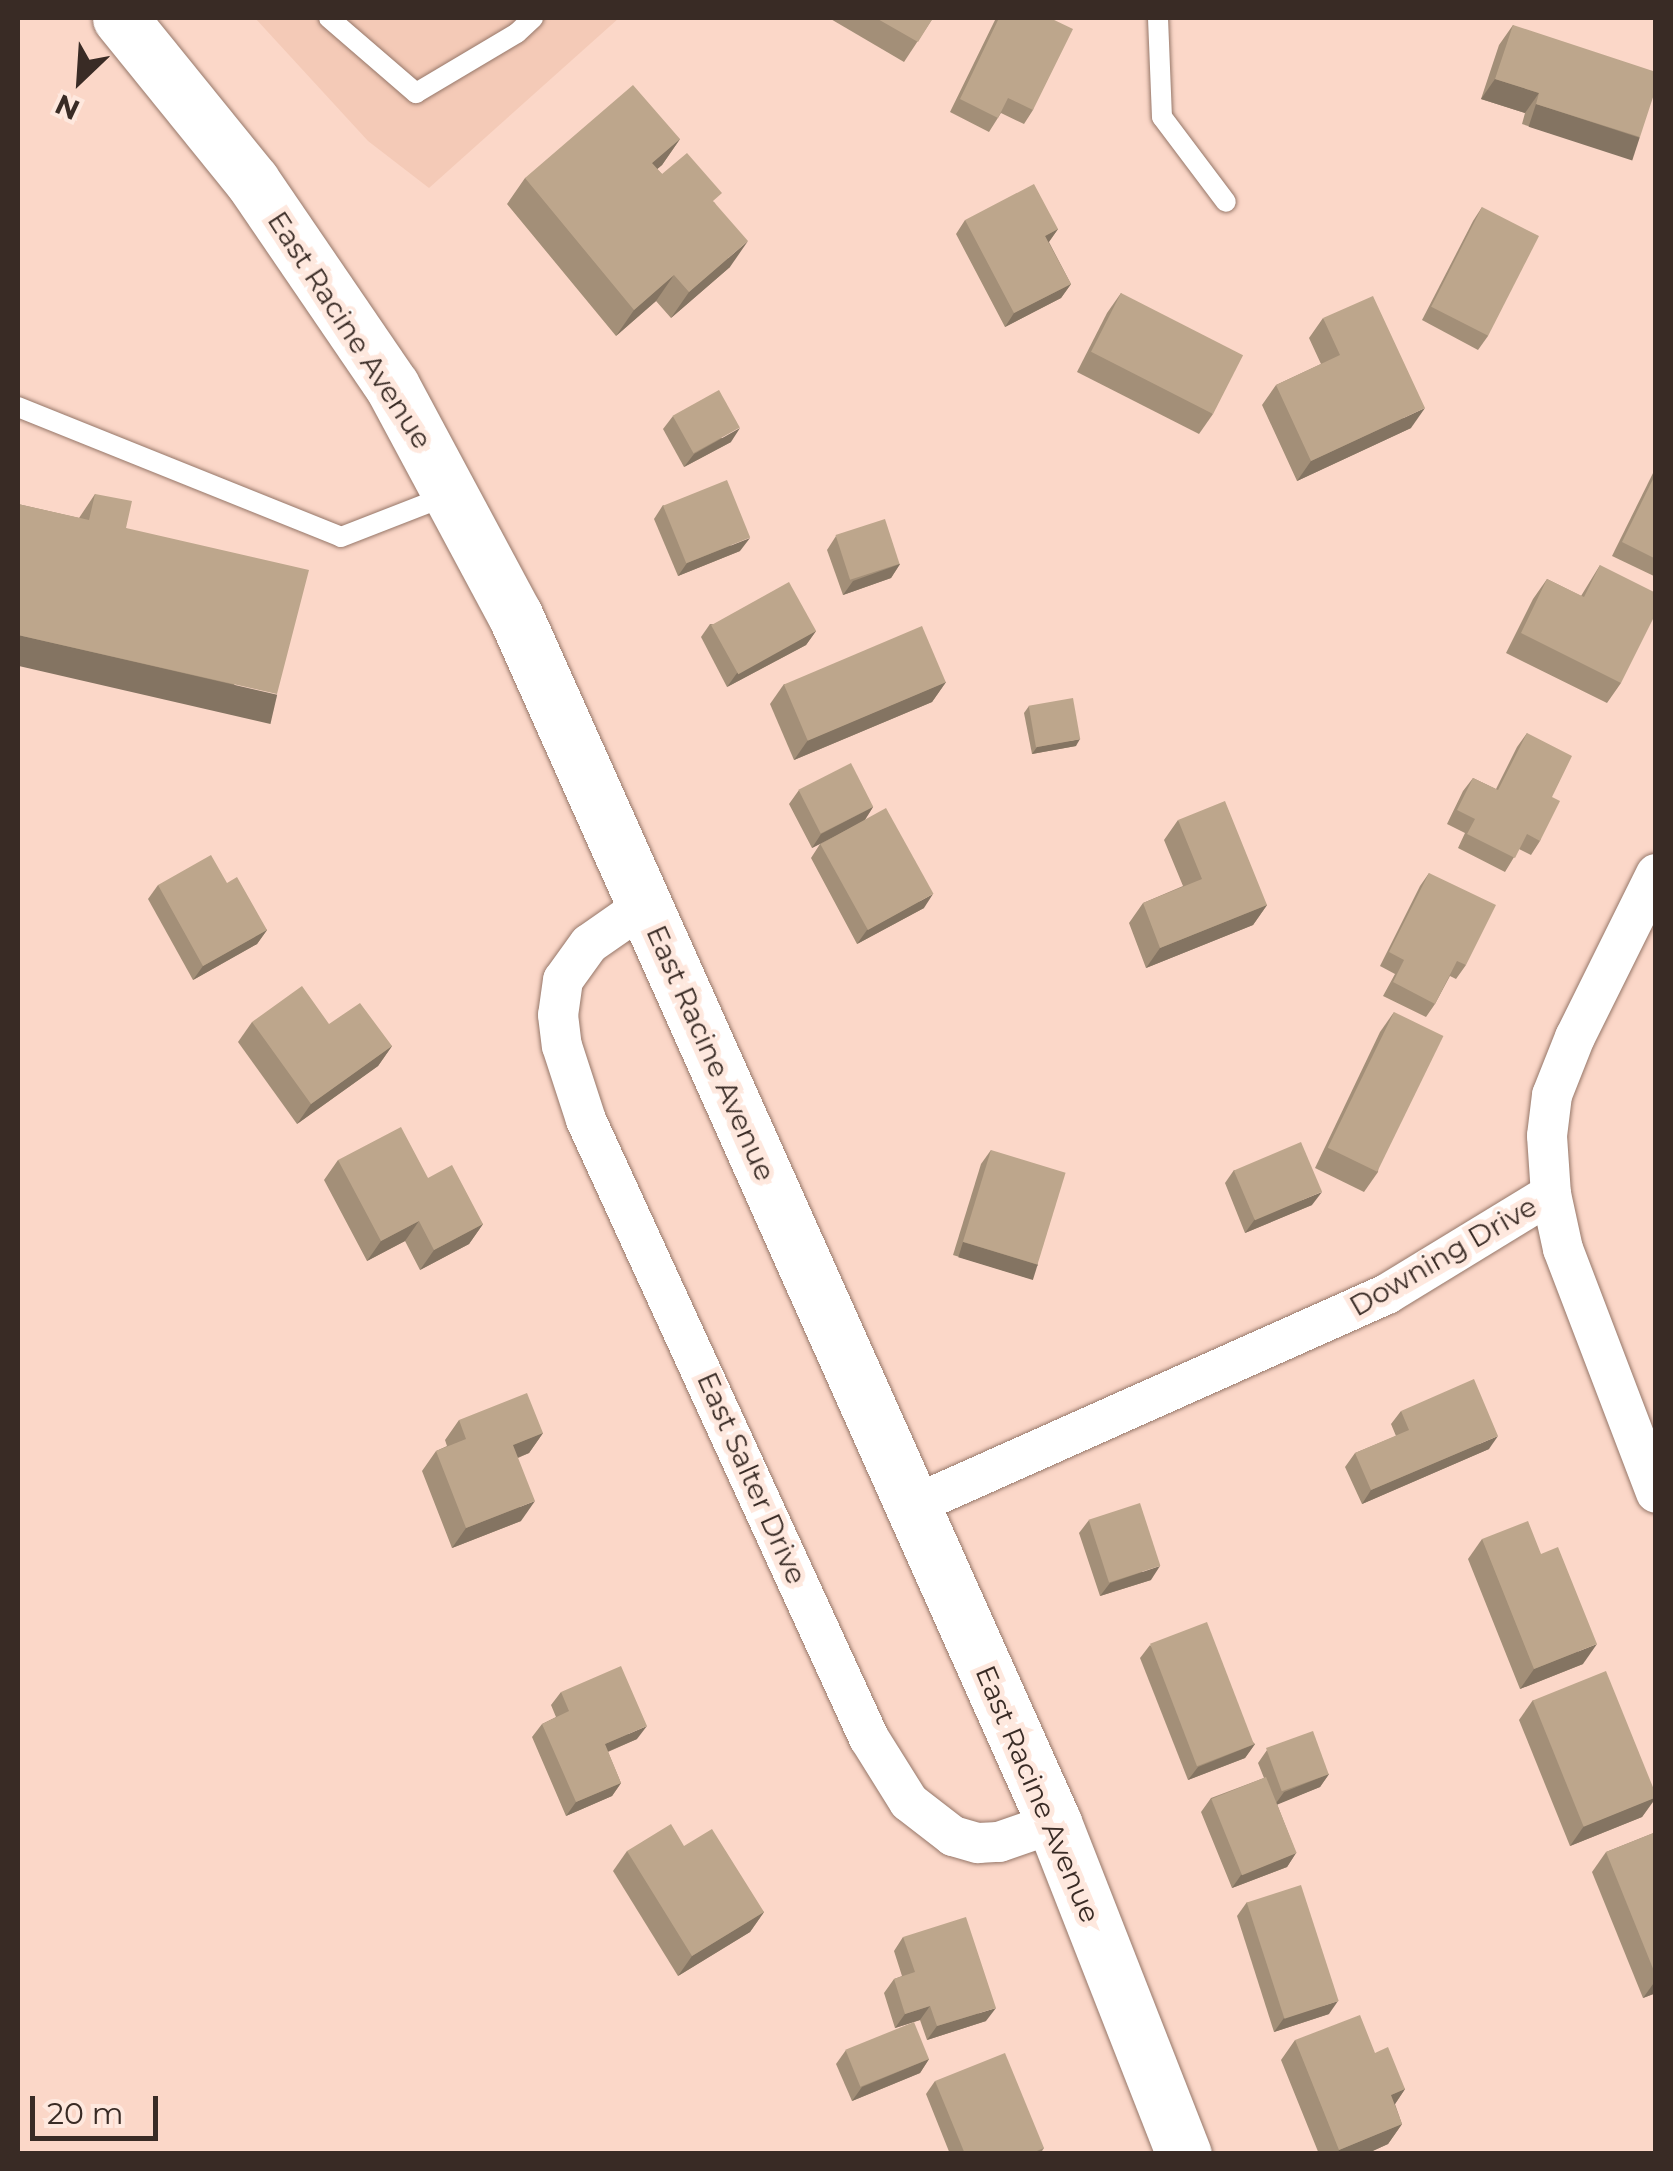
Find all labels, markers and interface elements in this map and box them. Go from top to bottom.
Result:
north arrow [30,30,130,130]
text: N [50,87,85,127]
street label: East Racine Avenue [261,205,439,455]
street label: East Racine Avenue [640,920,782,1186]
street label: Downing Drive [1344,1189,1542,1323]
street label: East Salter Drive [690,1367,814,1589]
street label: East Racine Avenue [969,1660,1107,1928]
scale bar [35,2076,162,2138]
text: 20 m [47,2095,124,2132]

